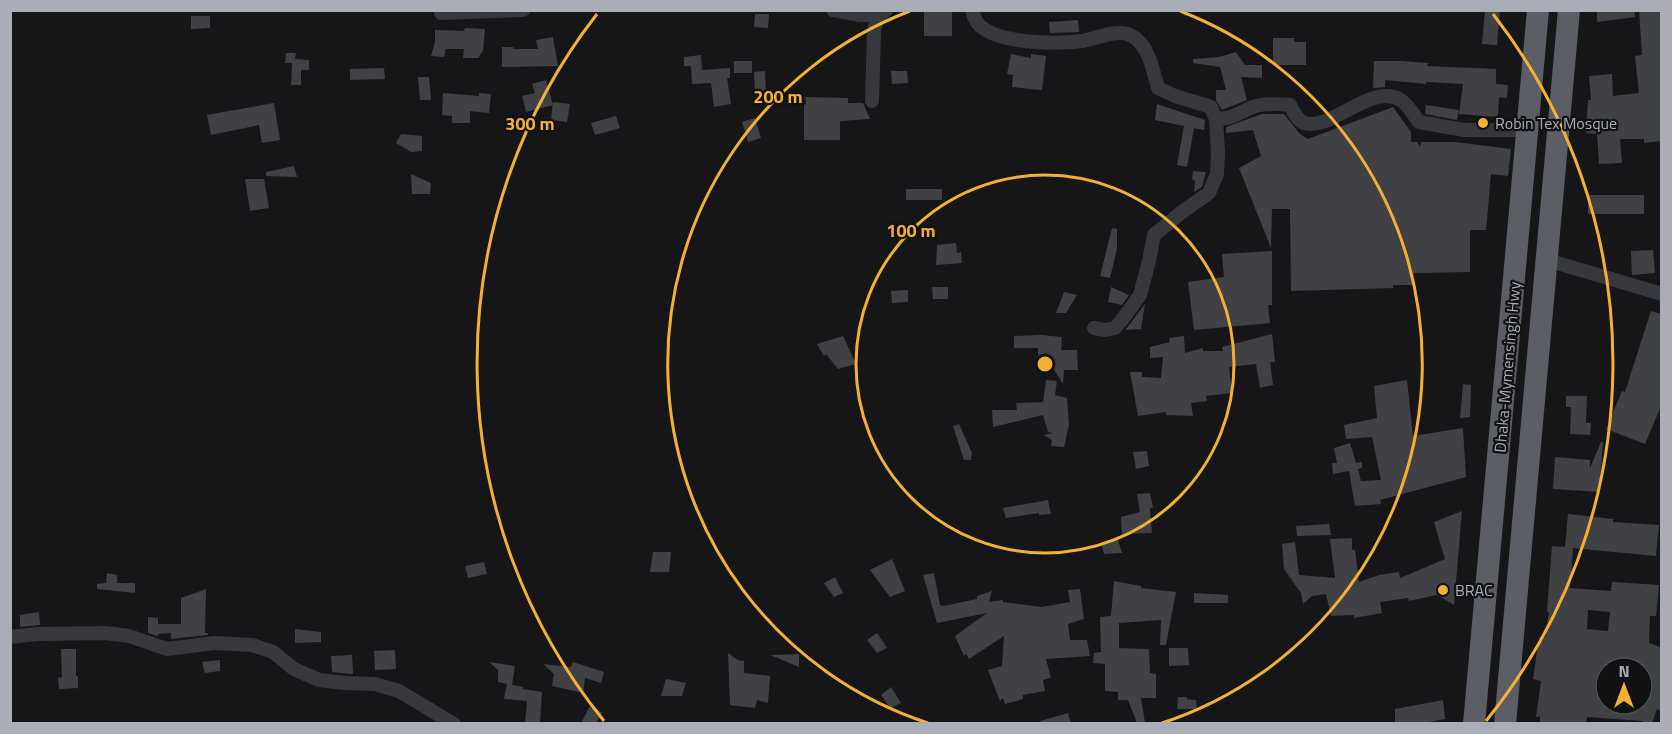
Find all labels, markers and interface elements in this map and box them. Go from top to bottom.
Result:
text: 200 m [753,83,803,110]
text: 300 m [505,110,555,137]
place label: Robin Tex Mosque [1495,111,1617,135]
marker: Robin Tex Mosque [1476,116,1490,130]
text: 100 m [886,217,936,244]
street label: Dhaka-Mymensingh Hwy [1488,280,1526,453]
centre of rings [1035,354,1055,374]
place label: BRAC [1455,578,1493,602]
marker: BRAC [1436,583,1450,597]
north arrow [1594,656,1654,716]
text: N [1618,659,1630,683]

